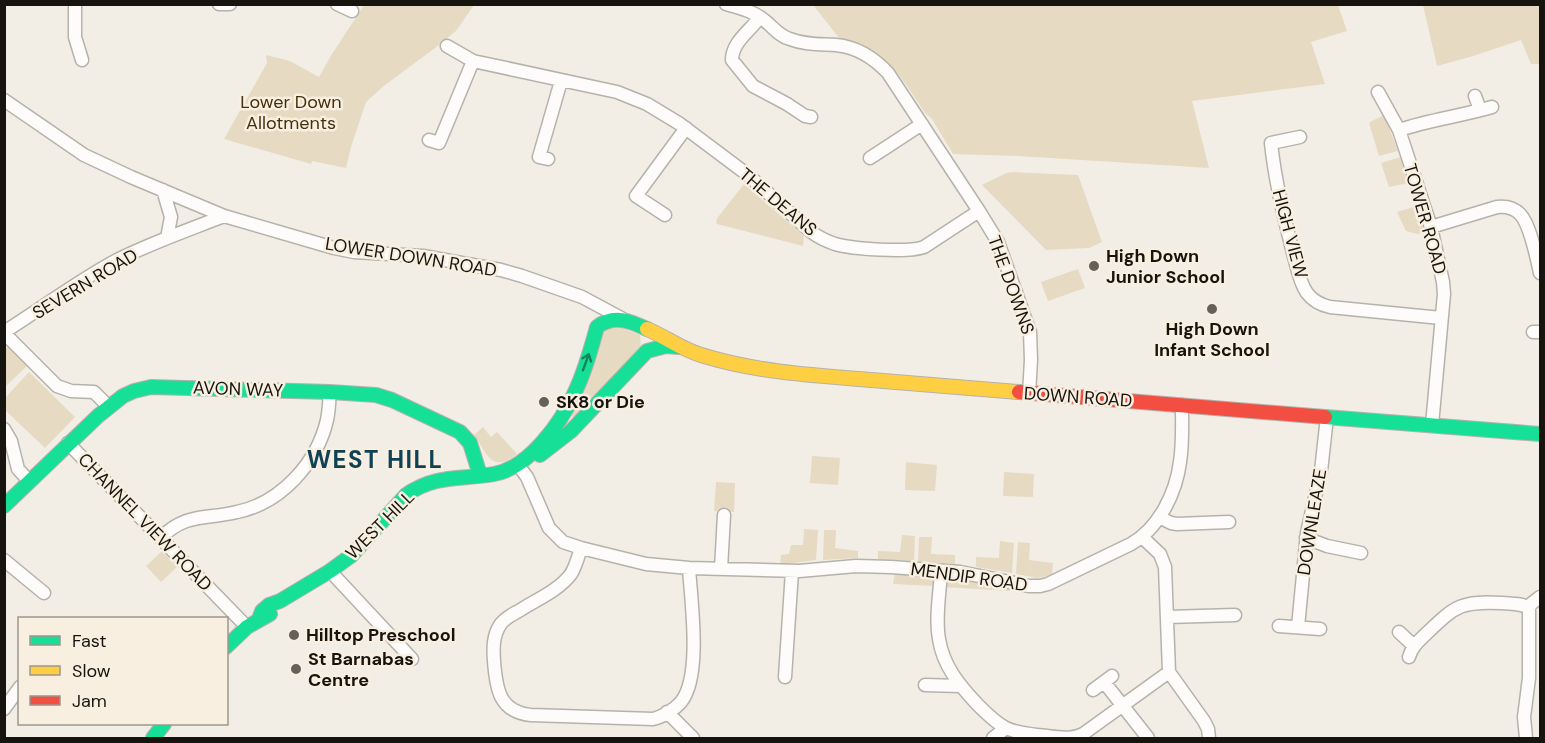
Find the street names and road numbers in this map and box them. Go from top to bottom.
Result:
street label: TOWER ROAD [1398,161,1452,277]
street label: THE DEANS [734,162,822,242]
street label: HIGH VIEW [1267,187,1313,281]
street label: LOWER DOWN ROAD [323,232,499,282]
street label: THE DOWNS [982,232,1040,338]
street label: SEVERN ROAD [28,243,142,325]
street label: AVON WAY [193,375,284,403]
street label: DOWN ROAD [1023,381,1133,413]
street label: CHANNEL VIEW ROAD [73,448,217,596]
street label: DOWNLEAZE [1292,467,1332,577]
street label: WEST HILL [340,485,420,565]
street label: MENDIP ROAD [909,557,1029,597]

